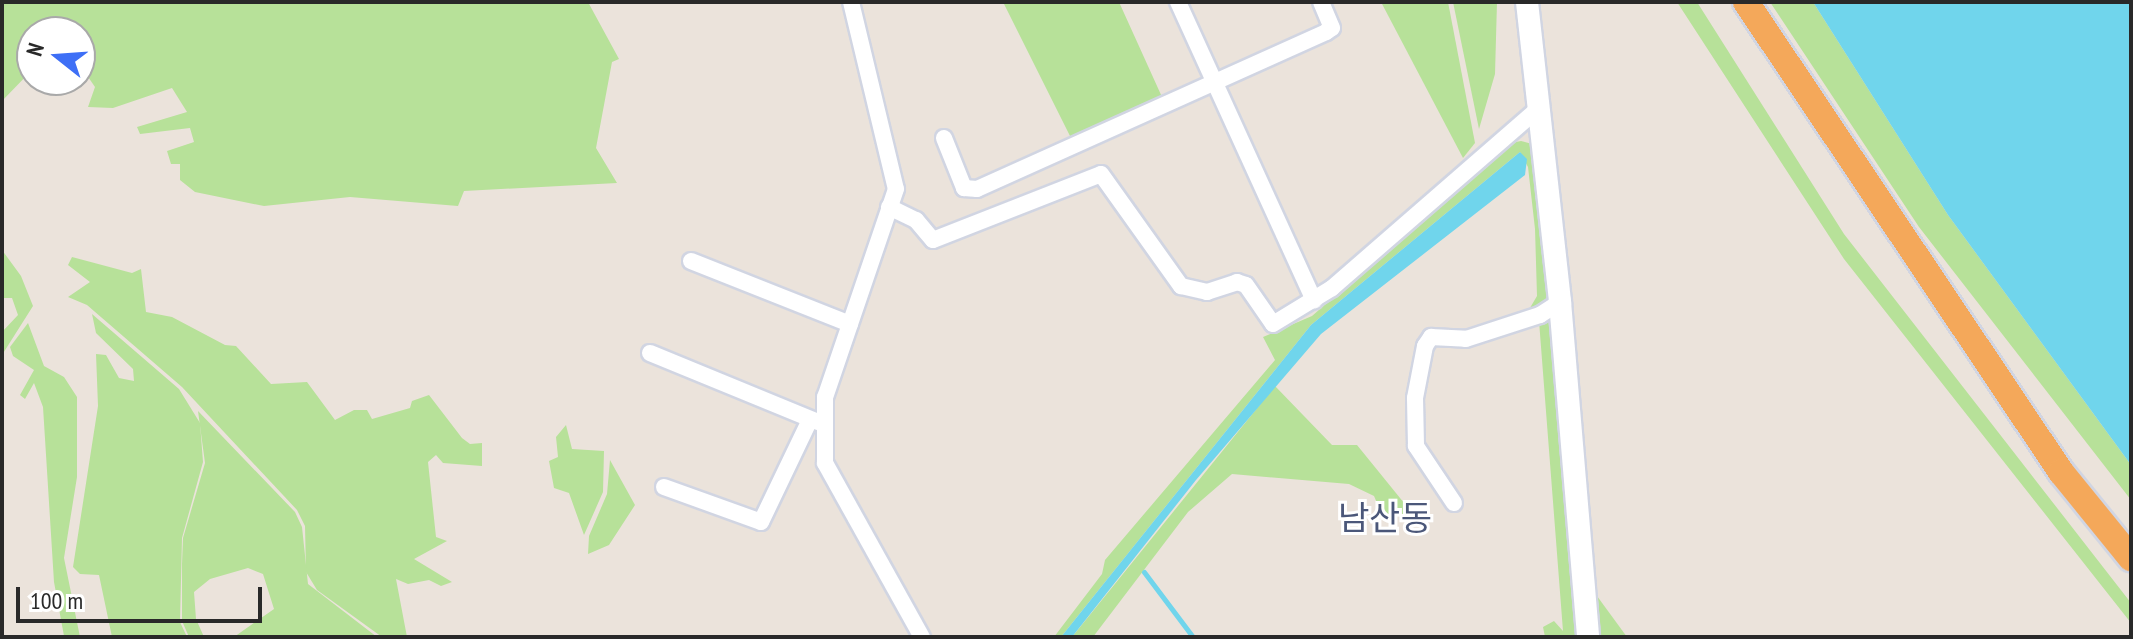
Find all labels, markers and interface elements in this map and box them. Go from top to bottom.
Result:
north arrow [16,16,96,96]
text: N [20,40,50,59]
district label: 남산동 [1338,498,1432,538]
scale bar [20,571,266,621]
text: 100 m [30,585,83,616]

